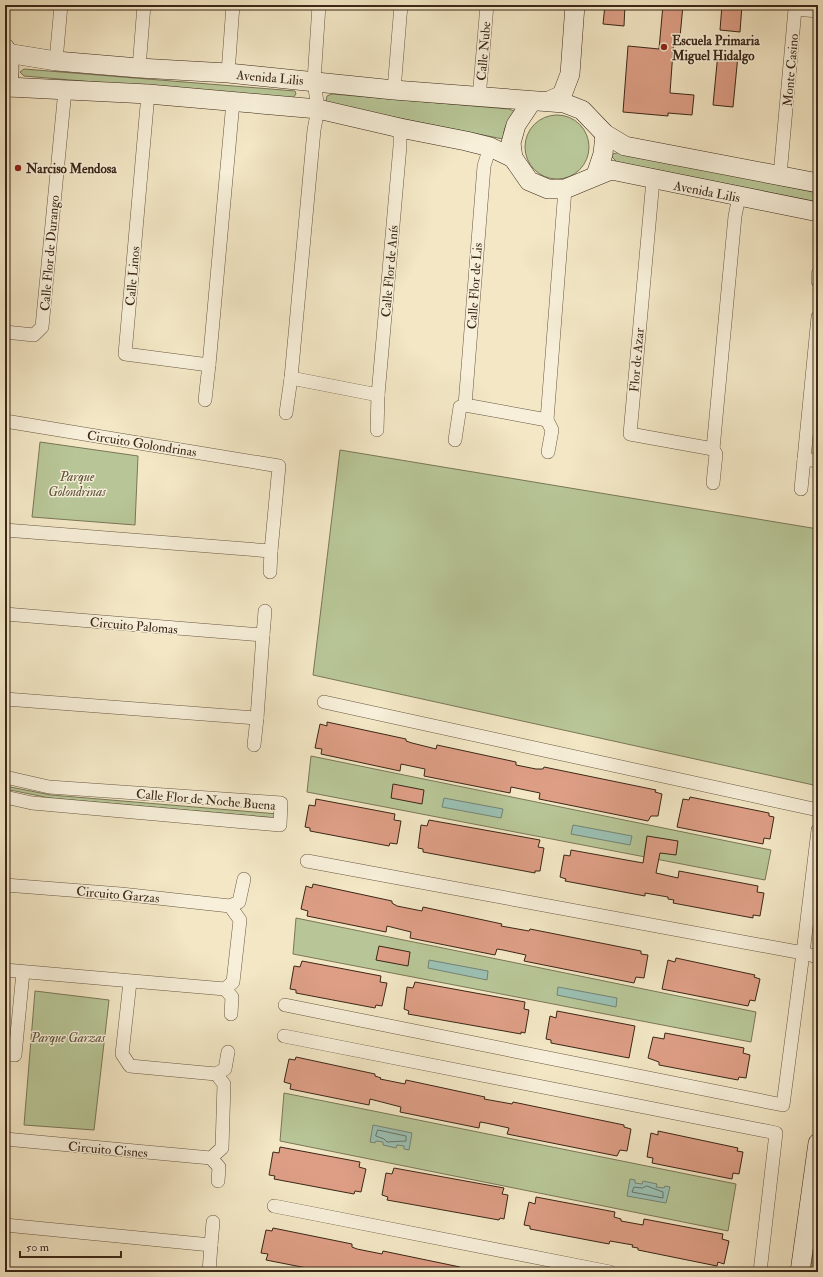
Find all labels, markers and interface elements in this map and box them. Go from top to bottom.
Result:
street label: Calle Nube [473,20,495,81]
place label: Escuela Primaria Miguel Hidalgo [671,33,760,65]
street label: Monte Casino [780,33,802,107]
marker: Escuela Primaria Miguel Hidalgo [659,42,669,52]
street label: Avenida Lilis [235,67,305,89]
place label: Narciso Mendosa [25,161,117,177]
marker: Narciso Mendosa [13,163,23,173]
street label: Avenida Lilis [671,177,742,206]
street label: Calle Flor de Durango [37,194,63,312]
street label: Calle Flor de Anís [378,224,402,318]
street label: Calle Flor de Lis [464,242,486,330]
street label: Calle Linos [122,245,144,307]
street label: Flor de Azar [626,327,648,393]
street label: Circuito Golondrinas [86,427,198,461]
park label: Parque Golondrinas [48,469,106,500]
street label: Circuito Palomas [89,614,179,638]
street label: Calle Flor de Noche Buena [135,786,277,814]
street label: Circuito Garzas [76,883,161,907]
park label: Parque Garzas [30,1030,105,1046]
street label: Circuito Cisnes [67,1139,149,1162]
scale bar [20,1233,121,1259]
text: 50 m [26,1240,50,1255]

